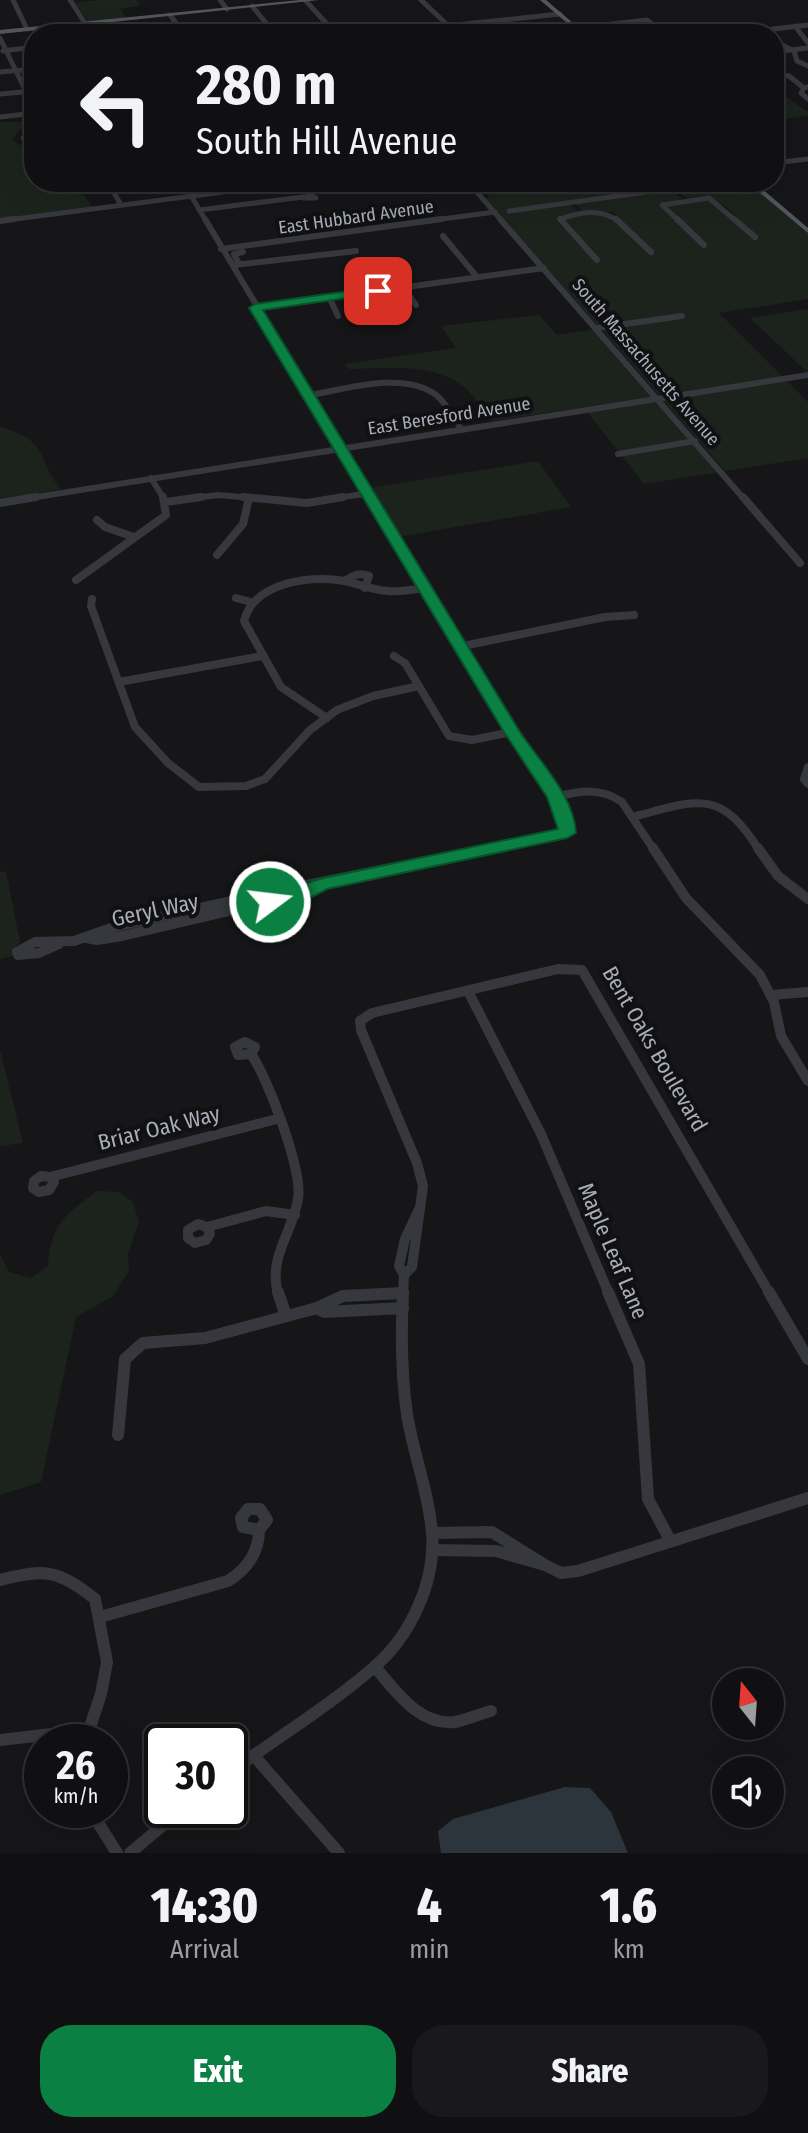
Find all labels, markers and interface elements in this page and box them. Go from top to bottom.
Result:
text: 280 m [196,52,336,119]
icon: left [64,56,168,160]
text: South Hill Avenue [196,120,457,164]
street label: East Hubbard Avenue [277,195,435,239]
pin [344,257,412,325]
icon: arrive [356,269,400,313]
street label: South Massachusetts Avenue [568,274,724,450]
street label: East Beresford Avenue [366,392,532,440]
position arrow [228,860,312,944]
street label: Geryl Way [109,888,201,932]
street label: Bent Oaks Boulevard [597,961,713,1137]
street label: Briar Oak Way [95,1100,223,1156]
street label: Maple Leaf Lane [572,1179,654,1323]
north arrow [712,1668,784,1740]
map controls [712,1668,784,1828]
speed limit sign: 30 [144,1724,248,1828]
text: 26 [56,1742,96,1790]
button: sound [712,1756,784,1828]
text: km/h [54,1784,98,1808]
text: 14:30 [151,1877,258,1935]
text: 4 [417,1877,442,1935]
text: 1.6 [600,1877,657,1935]
text: Arrival [170,1934,239,1965]
text: min [409,1934,449,1965]
text: km [613,1934,645,1965]
button: Exit [40,2025,396,2117]
button: Share [412,2025,768,2117]

